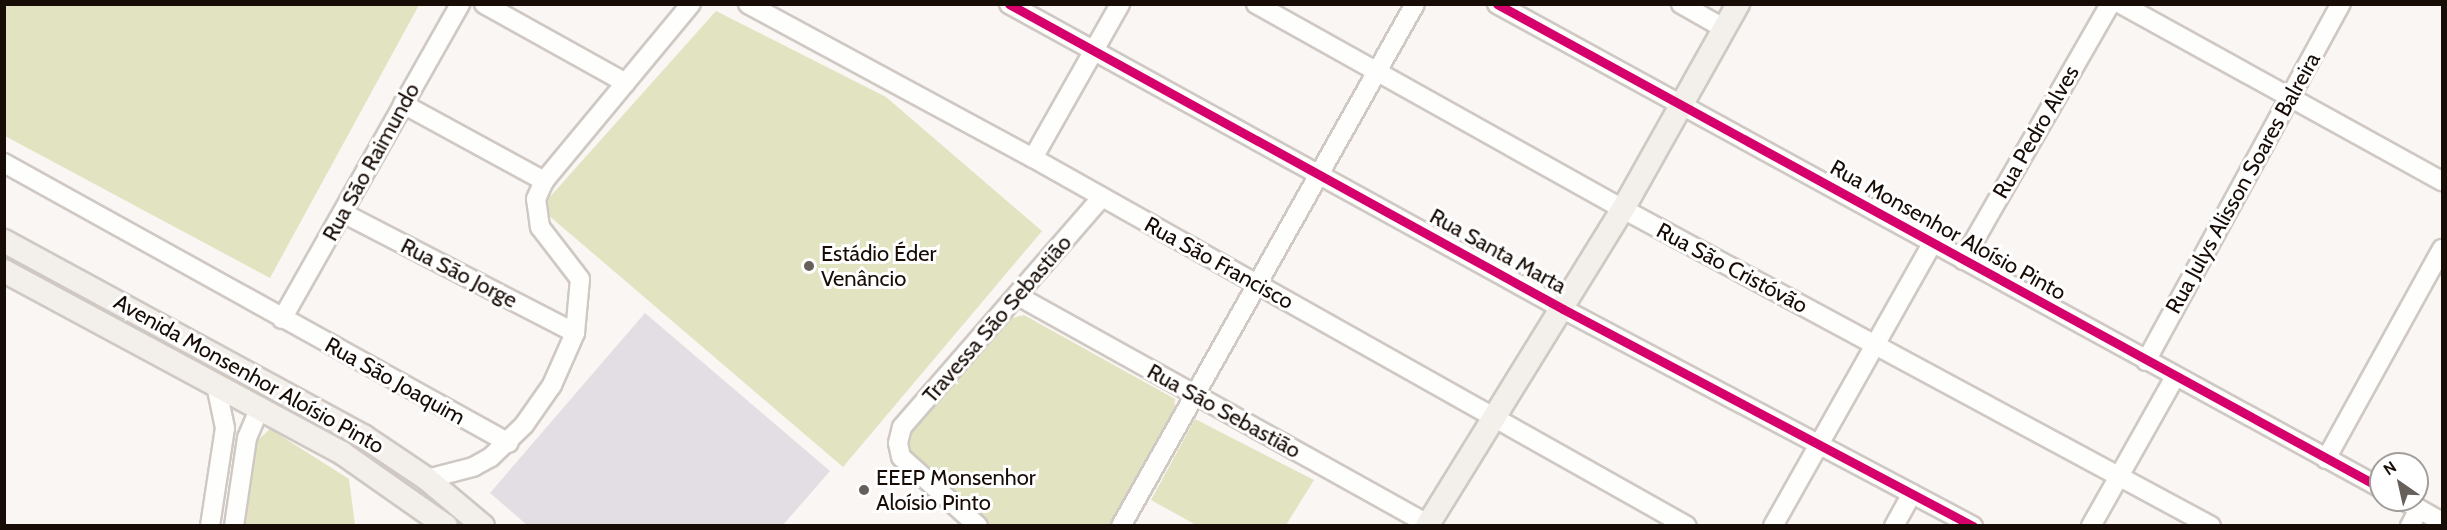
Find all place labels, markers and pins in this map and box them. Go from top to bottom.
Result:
place label: Estádio Éder Venâncio [821,240,936,292]
marker: Estádio Éder Venâncio [802,259,816,273]
place label: EEEP Monsenhor Aloísio Pinto [876,464,1036,516]
marker: EEEP Monsenhor Aloísio Pinto [857,483,871,497]

